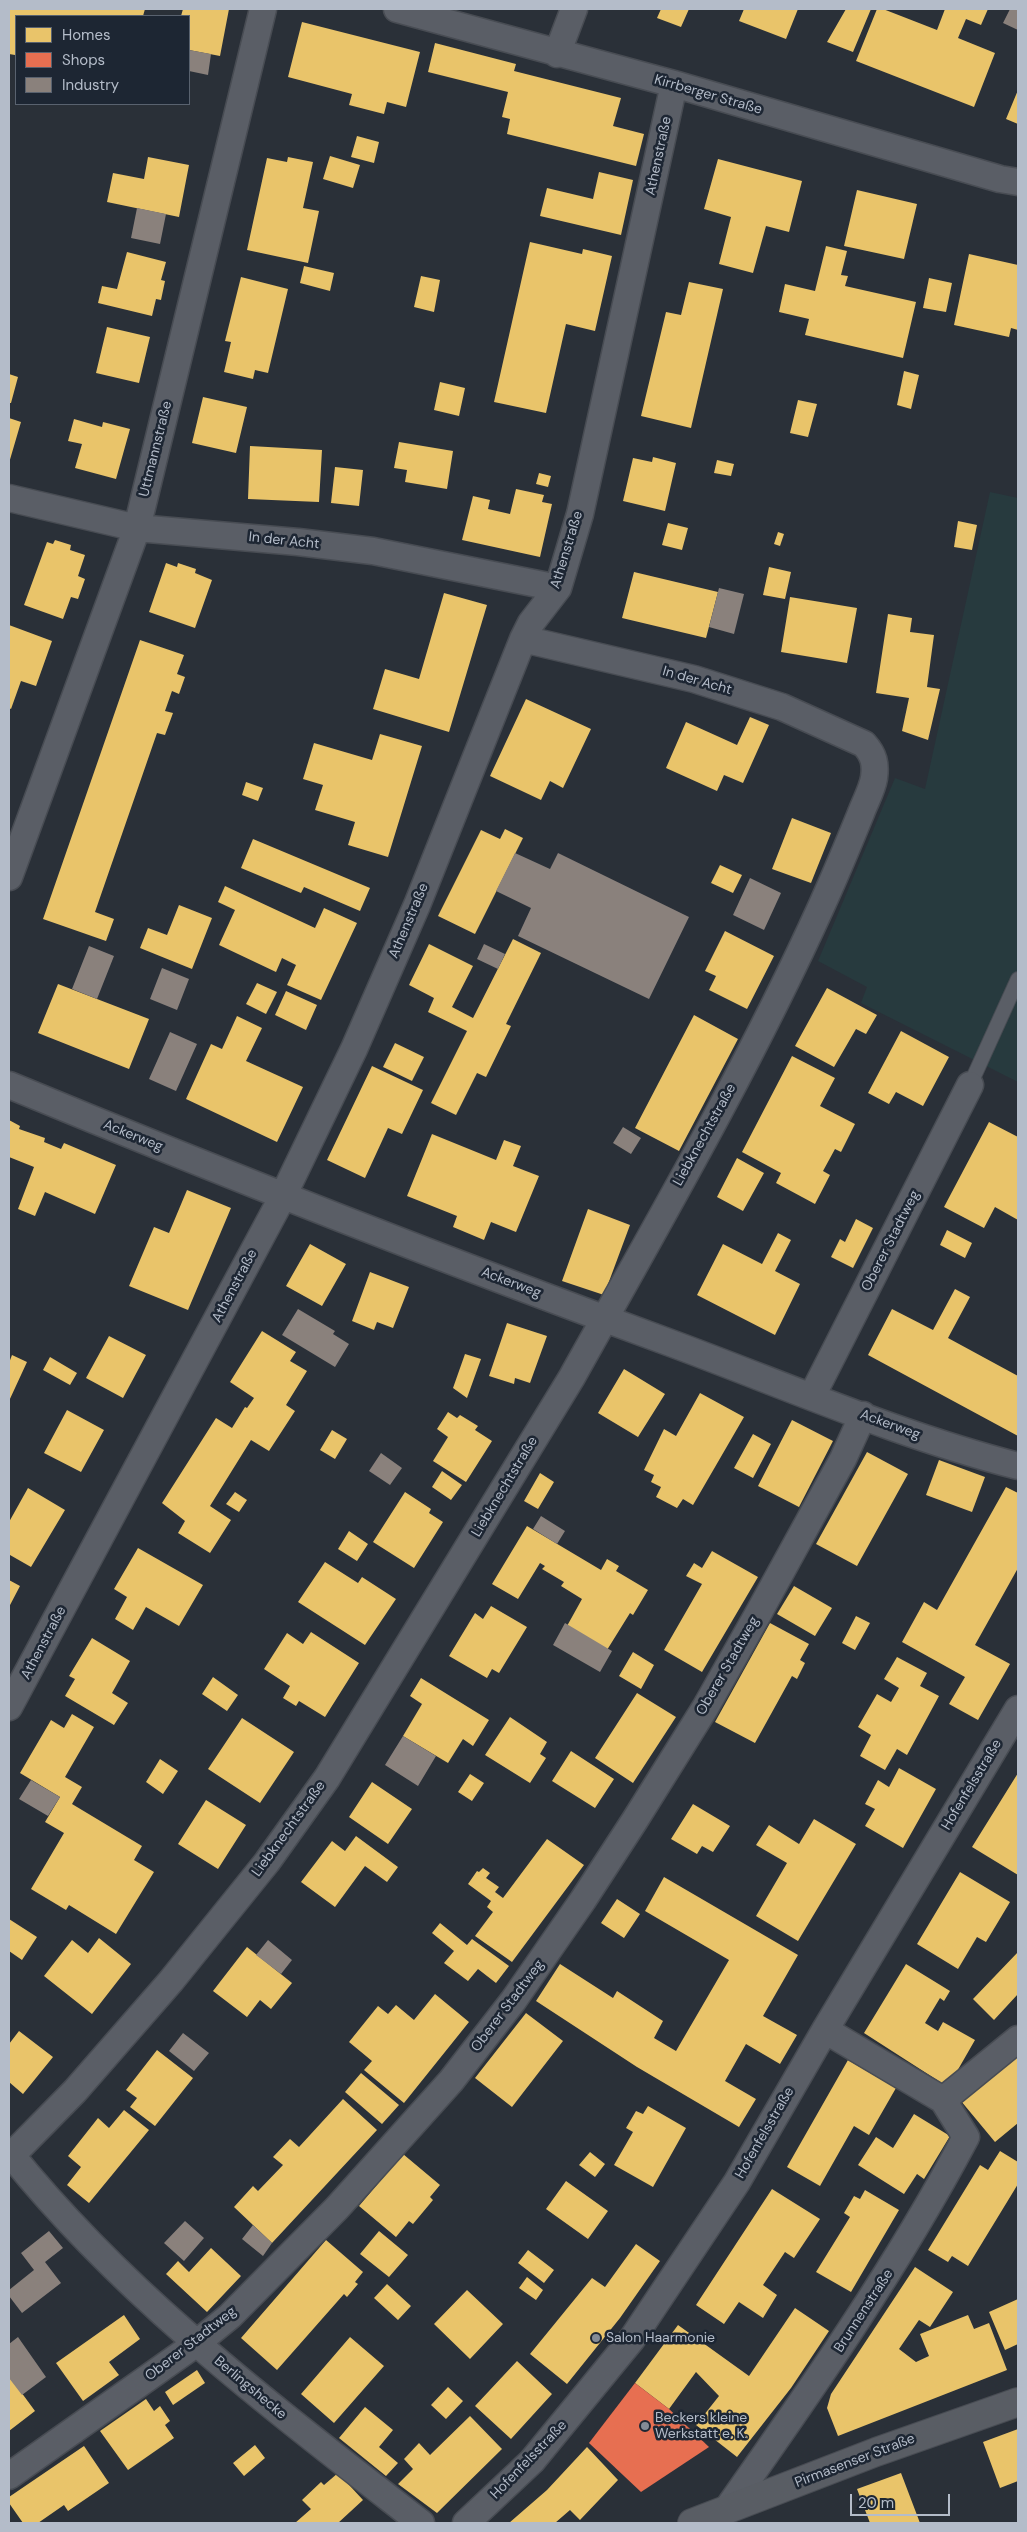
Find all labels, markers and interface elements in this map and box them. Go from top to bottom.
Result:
legend [15,15,190,105]
text: Homes [62,25,111,45]
text: Shops [62,50,105,70]
street label: Kirrberger Straße [652,72,764,118]
text: Industry [62,75,119,95]
street label: Athenstraße [642,115,676,197]
street label: Uttmannstraße [136,399,176,499]
street label: Athenstraße [547,509,587,591]
street label: In der Acht [248,529,320,553]
street label: In der Acht [660,663,734,699]
street label: Athenstraße [386,881,432,961]
street label: Liebknechtstraße [670,1081,740,1189]
street label: Ackerweg [101,1116,165,1156]
street label: Oberer Stadtweg [858,1188,924,1294]
street label: Athenstraße [209,1247,261,1325]
street label: Ackerweg [479,1264,543,1302]
street label: Ackerweg [858,1406,922,1444]
street label: Liebknechtstraße [468,1434,542,1540]
street label: Athenstraße [18,1604,70,1682]
street label: Oberer Stadtweg [693,1614,763,1718]
street label: Hofenfelsstraße [938,1737,1006,1833]
street label: Liebknechtstraße [249,1778,329,1880]
street label: Oberer Stadtweg [468,1957,548,2055]
street label: Hofenfelsstraße [732,2084,798,2182]
street label: Brunnenstraße [831,2266,897,2356]
street label: Oberer Stadtweg [142,2303,240,2385]
place label: Salon Haarmonie [606,2330,715,2346]
marker: Salon Haarmonie [590,2332,602,2344]
street label: Berlingshecke [210,2353,290,2423]
place label: Beckers kleine Werkstatt e. K. [655,2410,747,2442]
street label: Hofenfelsstraße [487,2417,571,2503]
marker: Beckers kleine Werkstatt e. K. [639,2420,651,2432]
street label: Pirmasenser Straße [793,2430,917,2492]
scale bar [852,2484,952,2516]
text: 20 m [858,2493,894,2513]

